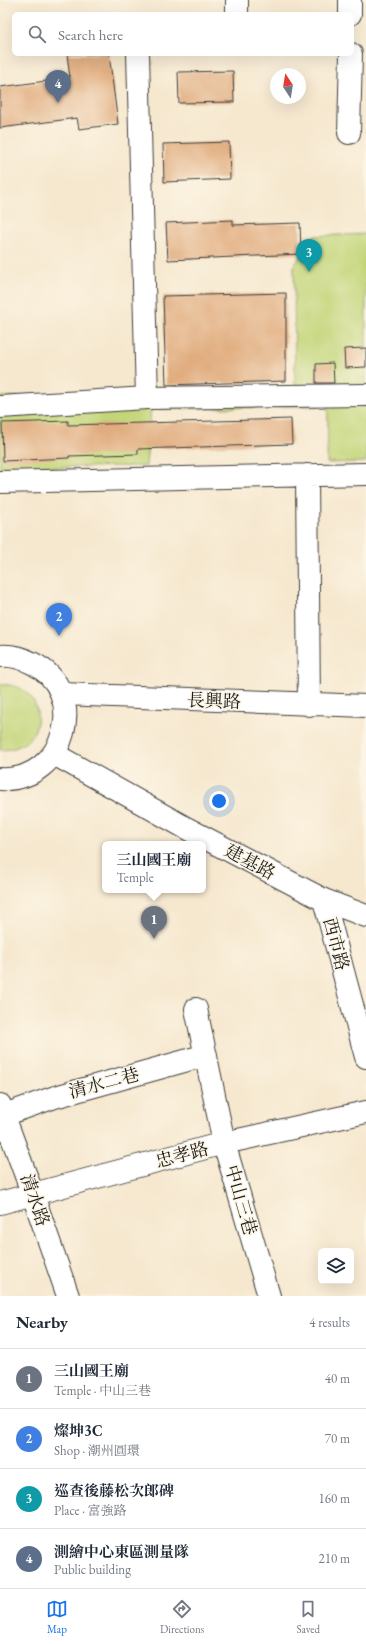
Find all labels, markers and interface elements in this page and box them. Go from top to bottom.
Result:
search box [12,12,354,56]
icon: search [26,23,48,45]
text: Search here [58,25,123,44]
north arrow [270,68,306,104]
pin: 4 [45,70,71,103]
pin: 3 [296,239,322,272]
pin: 2 [46,603,72,636]
street label: 長興路 [187,688,241,713]
your location [209,791,229,811]
street label: 建基路 [221,839,279,884]
popup [102,841,206,893]
text: 三山國王廟 [116,850,192,869]
text: Temple [116,869,154,886]
pin: 1 [141,906,167,939]
street label: 西市路 [318,915,355,973]
street label: 清水二巷 [66,1062,142,1103]
street label: 忠孝路 [153,1136,211,1173]
street label: 中山三巷 [221,1162,262,1238]
street label: 清水路 [16,1171,55,1229]
map controls [318,1248,354,1284]
button: layers [318,1248,354,1284]
text: Nearby [16,1311,68,1333]
text: 4 results [309,1314,350,1331]
text: 三山國王廟 [54,1361,129,1380]
text: 1 [26,1370,32,1387]
text: 40 m [325,1370,350,1387]
text: Temple · 中山三巷 [54,1382,151,1399]
text: 燦坤3C [54,1421,103,1440]
text: 2 [26,1430,32,1447]
text: 70 m [325,1430,350,1447]
text: Shop · 潮州圓環 [54,1442,140,1459]
text: 巡查後藤松次郎碑 [54,1481,174,1500]
text: 3 [26,1490,32,1507]
text: 160 m [319,1490,350,1507]
text: Place · 富強路 [54,1502,126,1519]
text: 測繪中心東區測量隊 [54,1542,189,1561]
text: 4 [26,1550,32,1567]
text: 210 m [319,1550,350,1567]
text: Public building [54,1561,131,1578]
tab: Map [46,1598,68,1636]
tab: Directions [160,1598,204,1636]
tab: Saved [296,1598,320,1636]

